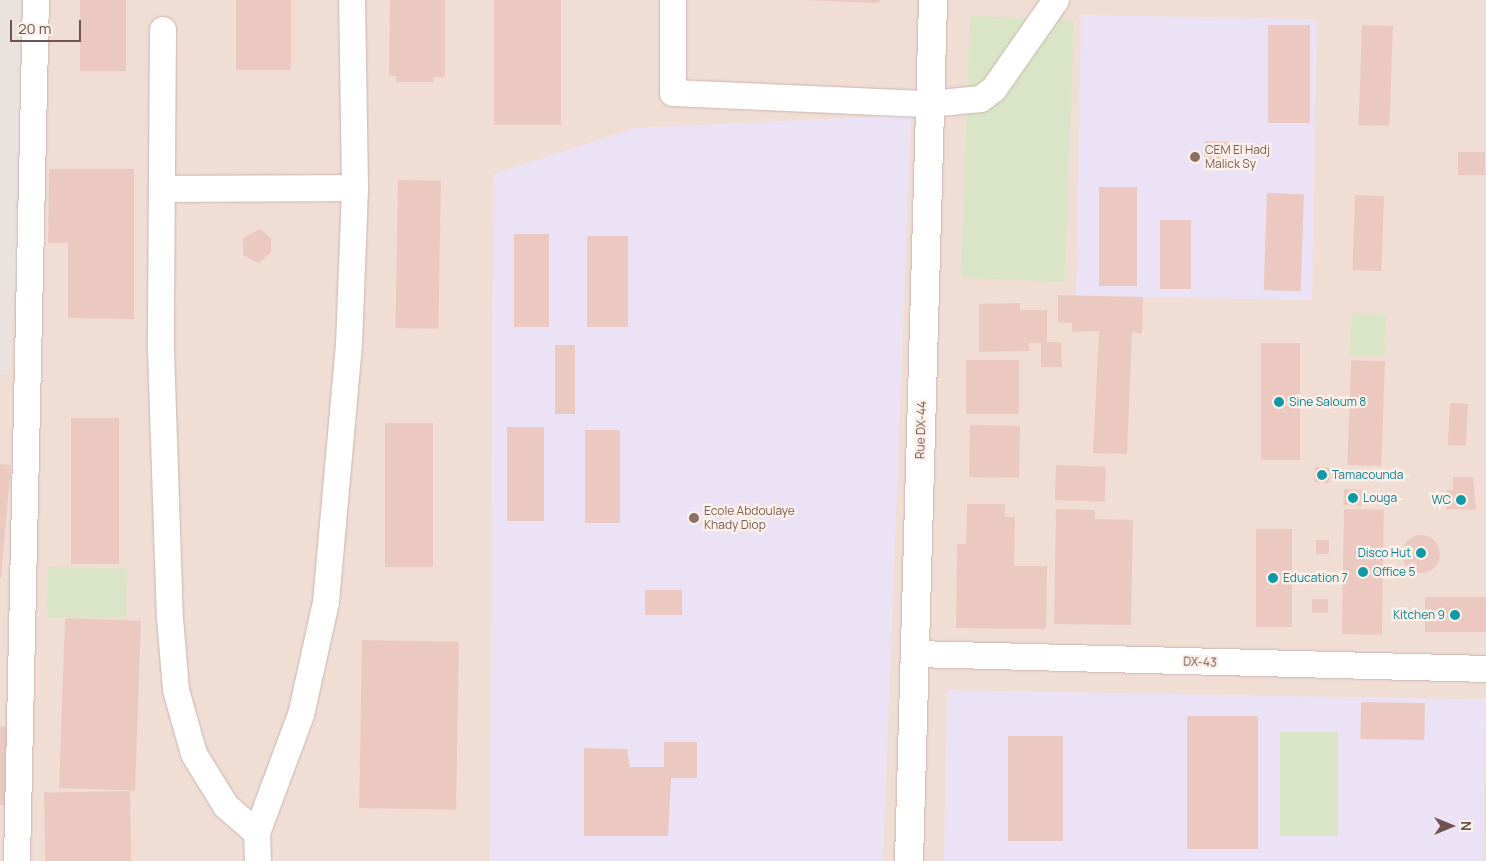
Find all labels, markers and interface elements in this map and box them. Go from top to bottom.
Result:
scale bar [12,10,84,42]
text: 20 m [18,18,51,39]
place label: CEM El Hadj Malick Sy [1205,143,1270,171]
marker: CEM El Hadj Malick Sy [1189,151,1201,163]
place label: Sine Saloum 8 [1289,395,1366,409]
marker: Sine Saloum 8 [1273,396,1285,408]
street label: Rue DX-44 [913,401,929,459]
place label: Tamacounda [1332,468,1403,482]
marker: Tamacounda [1316,469,1328,481]
place label: Louga [1363,491,1397,505]
marker: Louga [1347,492,1359,504]
place label: WC [1431,493,1451,507]
marker: WC [1455,494,1467,506]
place label: Ecole Abdoulaye Khady Diop [704,504,795,532]
marker: Ecole Abdoulaye Khady Diop [688,512,700,524]
place label: Disco Hut [1358,546,1411,560]
marker: Disco Hut [1415,547,1427,559]
place label: Office 5 [1373,565,1415,579]
marker: Office 5 [1357,566,1369,578]
place label: Education 7 [1283,571,1348,585]
marker: Education 7 [1267,572,1279,584]
place label: Kitchen 9 [1393,608,1445,622]
marker: Kitchen 9 [1449,609,1461,621]
street label: DX-43 [1183,654,1217,670]
north arrow [1426,801,1476,851]
text: N [1457,821,1476,831]

